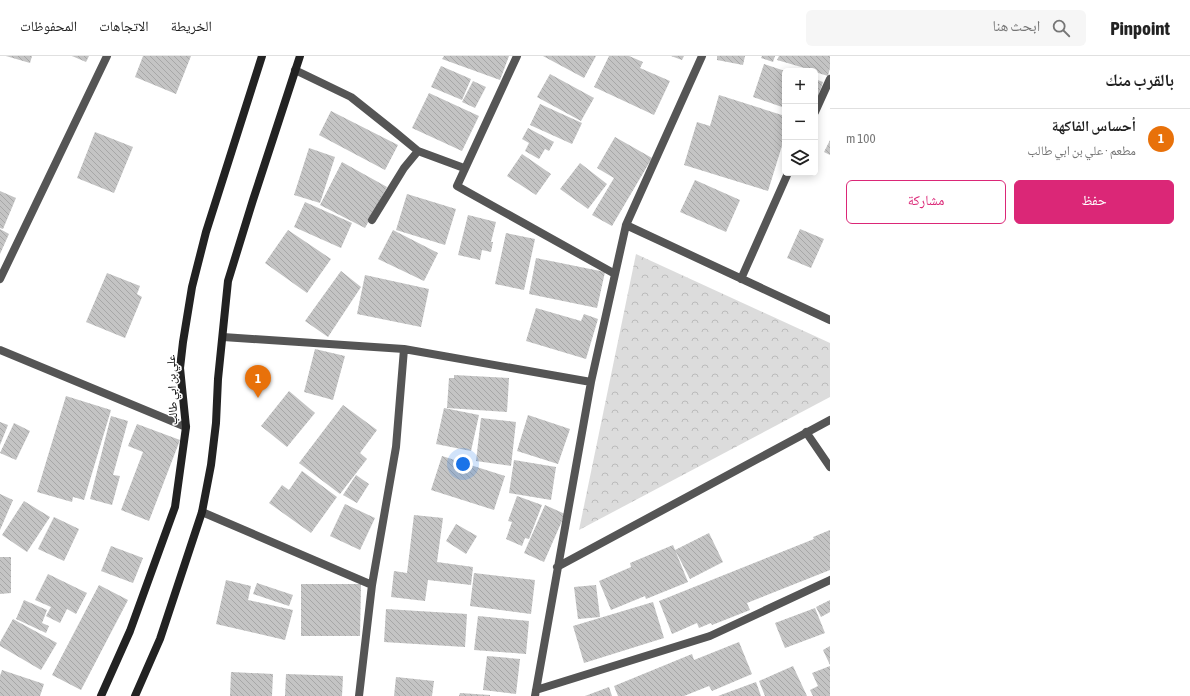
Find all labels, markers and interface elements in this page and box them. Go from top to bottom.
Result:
search box [806,10,1086,46]
text: ابحث هنا [993,17,1040,34]
icon: search [1050,17,1072,39]
text: Pinpoint [1110,17,1170,39]
text: المحفوظات [20,18,77,34]
text: الاتجاهات [99,18,149,34]
text: الخريطة [171,18,212,34]
map controls [782,68,818,176]
button: + [782,68,818,104]
text: بالقرب منك [1105,70,1174,90]
button: − [782,104,818,140]
text: أحساس الفاكهة [1052,117,1136,134]
text: 100 m [846,131,876,146]
text: 1 [1158,131,1164,146]
button: layers [782,140,818,176]
text: مطعم · علي بن ابي طالب [1027,143,1136,158]
button: مشاركة [846,180,1006,224]
button: حفظ [1014,180,1174,224]
street label: علي بن ابي طالب [164,355,183,425]
pin: 1 [245,365,271,398]
your location [453,454,473,474]

